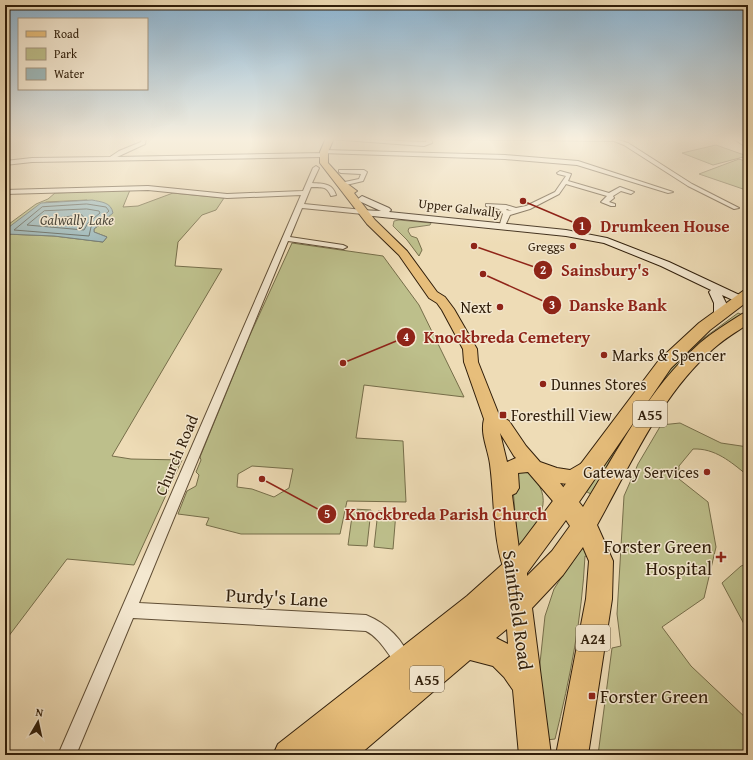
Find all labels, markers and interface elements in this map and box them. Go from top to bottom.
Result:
legend [18,18,148,90]
text: Road [54,25,80,42]
text: Park [54,45,78,62]
text: Water [54,65,84,82]
street label: Upper Galwally [417,193,503,223]
water label: Galwally Lake [40,210,114,230]
callout: Drumkeen House [572,211,738,240]
text: Drumkeen House [600,213,730,238]
text: 1 [579,217,585,234]
place label: Greggs [528,237,565,256]
marker: Greggs [568,241,578,251]
callout: Sainsbury's [533,255,656,284]
text: Sainsbury's [561,257,649,282]
text: 2 [540,261,546,278]
callout: Danske Bank [542,290,675,319]
text: Danske Bank [569,292,667,317]
place label: Next [460,295,492,319]
text: 3 [549,296,555,313]
marker: Next [495,302,505,312]
callout: Knockbreda Cemetery [396,323,599,352]
text: Knockbreda Cemetery [424,324,591,349]
text: 4 [403,328,409,345]
place label: Marks & Spencer [612,343,726,367]
marker: Marks & Spencer [599,350,609,360]
place label: Dunnes Stores [551,372,647,396]
marker: Dunnes Stores [538,379,548,389]
road number: A55 [633,401,667,427]
place label: Foresthill View [511,403,613,427]
marker: Foresthill View [498,410,508,420]
street label: Church Road [148,411,204,499]
place label: Gateway Services [583,460,699,484]
marker: Gateway Services [702,467,712,477]
callout: Knockbreda Parish Church [317,499,555,528]
text: Knockbreda Parish Church [345,501,547,526]
text: 5 [324,505,330,522]
place label: Forster Green Hospital [604,532,712,582]
street label: Saintfield Road [496,548,540,673]
marker: Forster Green Hospital [715,551,727,563]
street label: Purdy's Lane [225,580,329,614]
road number: A24 [576,625,610,651]
road number: A55 [410,666,444,692]
place label: Forster Green [600,682,709,710]
marker: Forster Green [587,691,597,701]
north arrow [18,702,58,742]
text: N [35,704,45,721]

